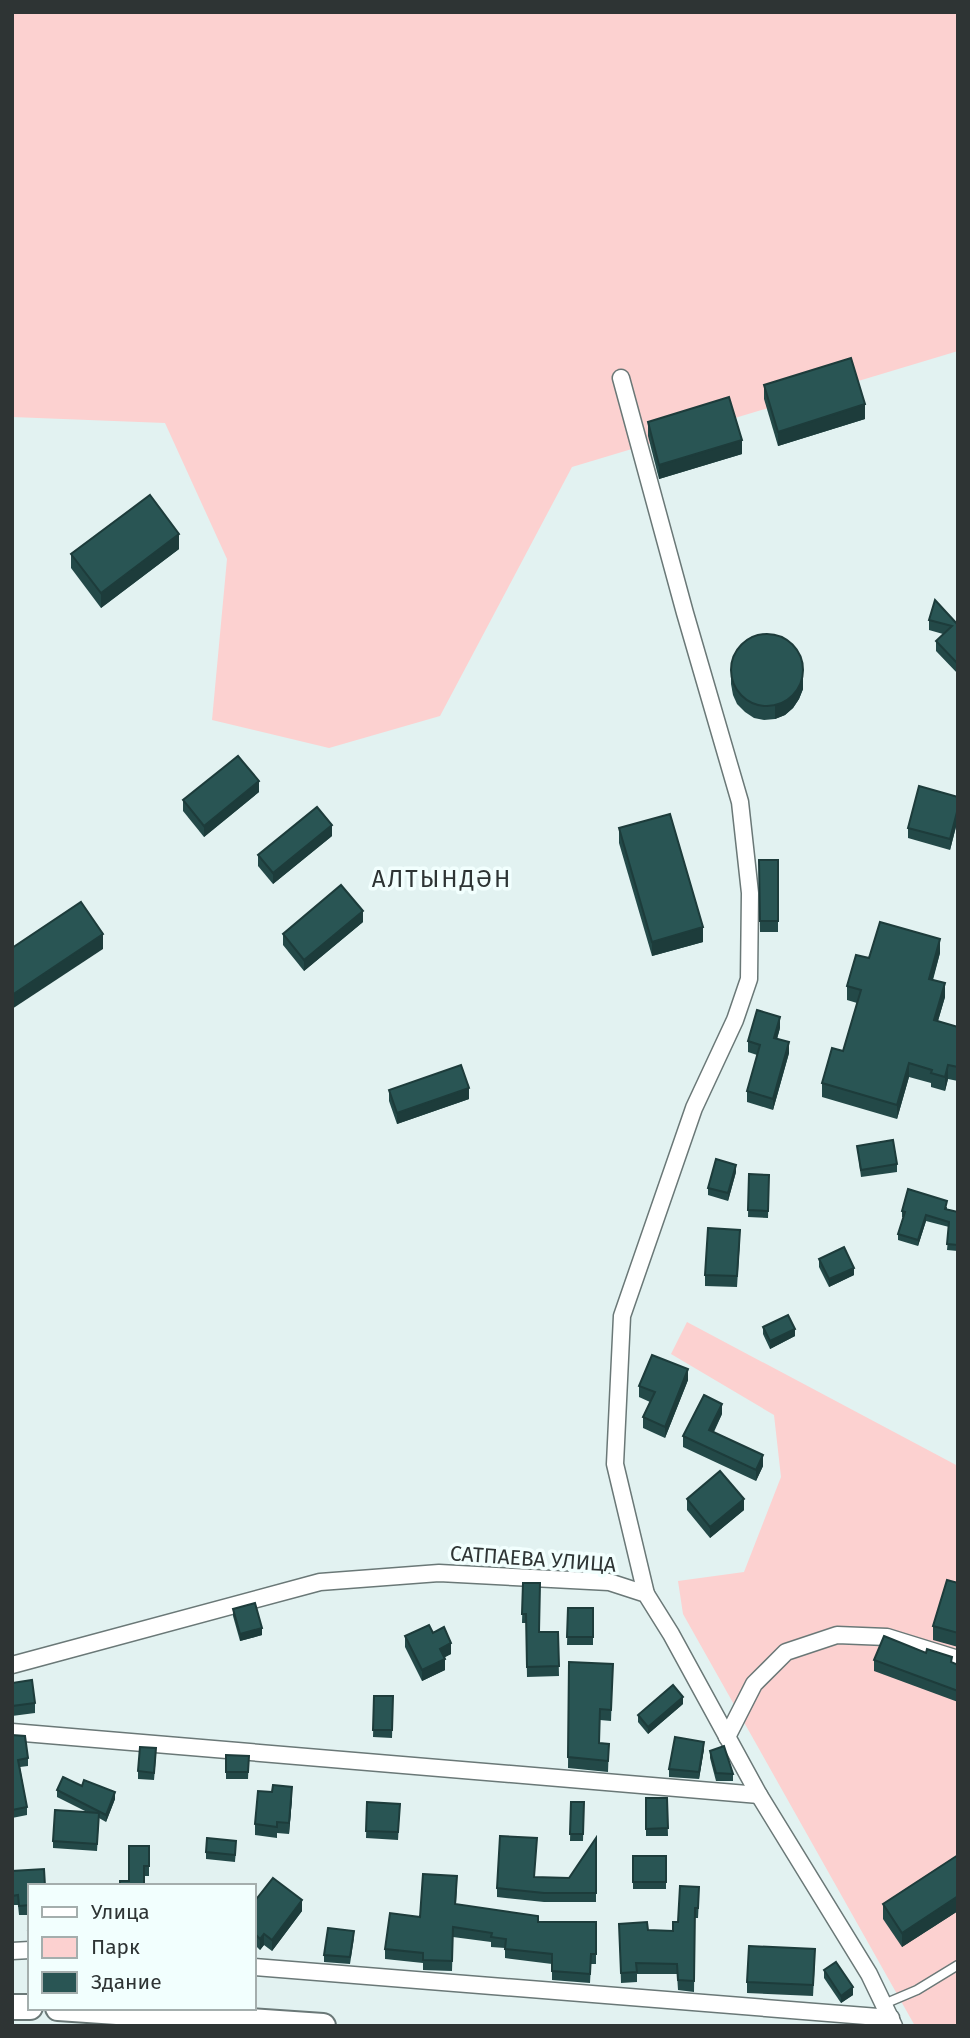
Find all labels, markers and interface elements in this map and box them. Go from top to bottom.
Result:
district label: АЛТЫНДӘН [372,865,512,893]
street label: САТПАЕВА УЛИЦА [449,1540,617,1578]
legend [28,1884,256,2010]
text: Улица [91,1899,150,1925]
text: Парк [91,1934,140,1960]
text: Здание [91,1969,162,1995]

